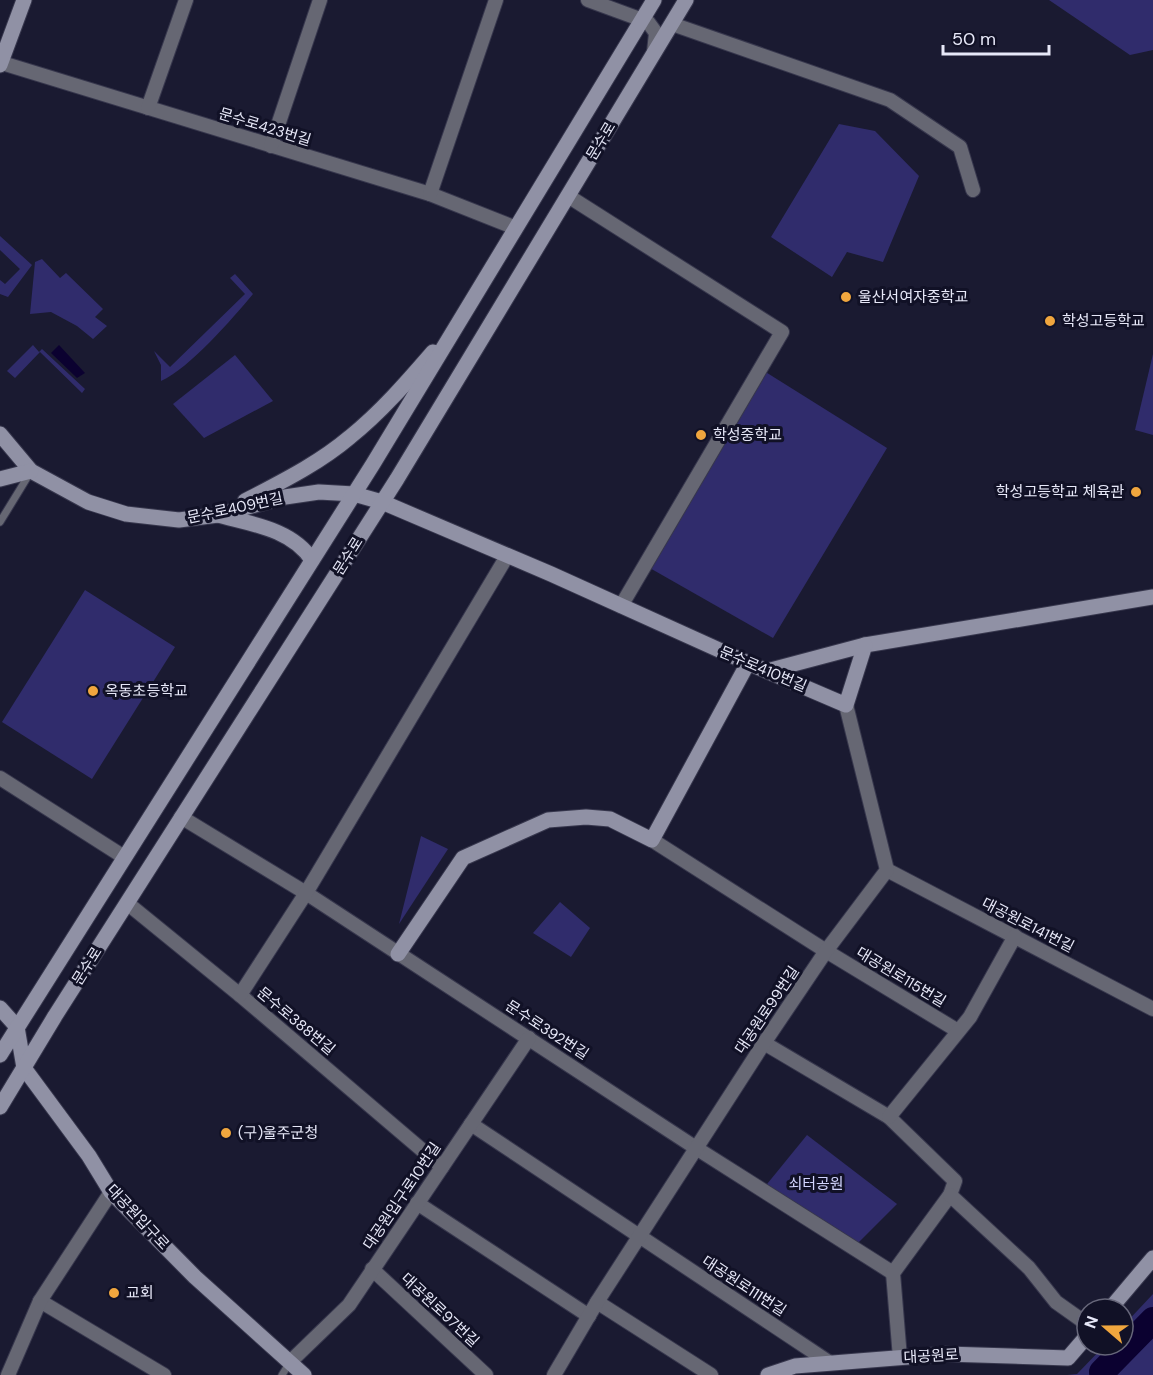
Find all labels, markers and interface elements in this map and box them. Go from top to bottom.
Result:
scale bar [943,18,1050,56]
text: 50 m [952,27,996,51]
street label: 문수로423번길 [216,103,314,151]
street label: 문수로 [582,118,620,164]
place label: 울산서여자중학교 [858,287,968,307]
marker: 울산서여자중학교 [839,290,853,304]
place label: 학성고등학교 [1062,311,1145,331]
marker: 학성고등학교 [1043,314,1057,328]
place label: 학성중학교 [713,425,782,445]
marker: 학성중학교 [694,428,708,442]
place label: 학성고등학교 체육관 [996,482,1124,502]
marker: 학성고등학교 체육관 [1129,485,1143,499]
street label: 문수로409번길 [185,488,285,528]
street label: 문수로 [329,533,367,579]
street label: 문수로410번길 [716,642,810,696]
place label: 옥동초등학교 [105,681,188,701]
marker: 옥동초등학교 [86,684,100,698]
street label: 대공원로141번길 [978,893,1078,957]
street label: 대공원로115번길 [852,942,950,1012]
street label: 문수로 [68,943,106,989]
street label: 대공원로99번길 [730,962,804,1058]
street label: 문수로388번길 [253,982,339,1060]
street label: 문수로392번길 [502,996,592,1064]
place label: (구)울주군청 [238,1123,318,1143]
marker: (구)울주군청 [219,1126,233,1140]
street label: 대공원입구로10번길 [359,1138,445,1254]
park label: 쇠터공원 [788,1174,844,1194]
street label: 대공원입구로 [102,1180,174,1254]
street label: 대공원로111번길 [698,1251,790,1321]
street label: 대공원로97번길 [397,1269,483,1351]
place label: 교회 [126,1283,154,1303]
marker: 교회 [107,1286,121,1300]
north arrow [1075,1297,1135,1357]
text: N [1080,1313,1103,1331]
street label: 대공원로 [903,1345,959,1367]

